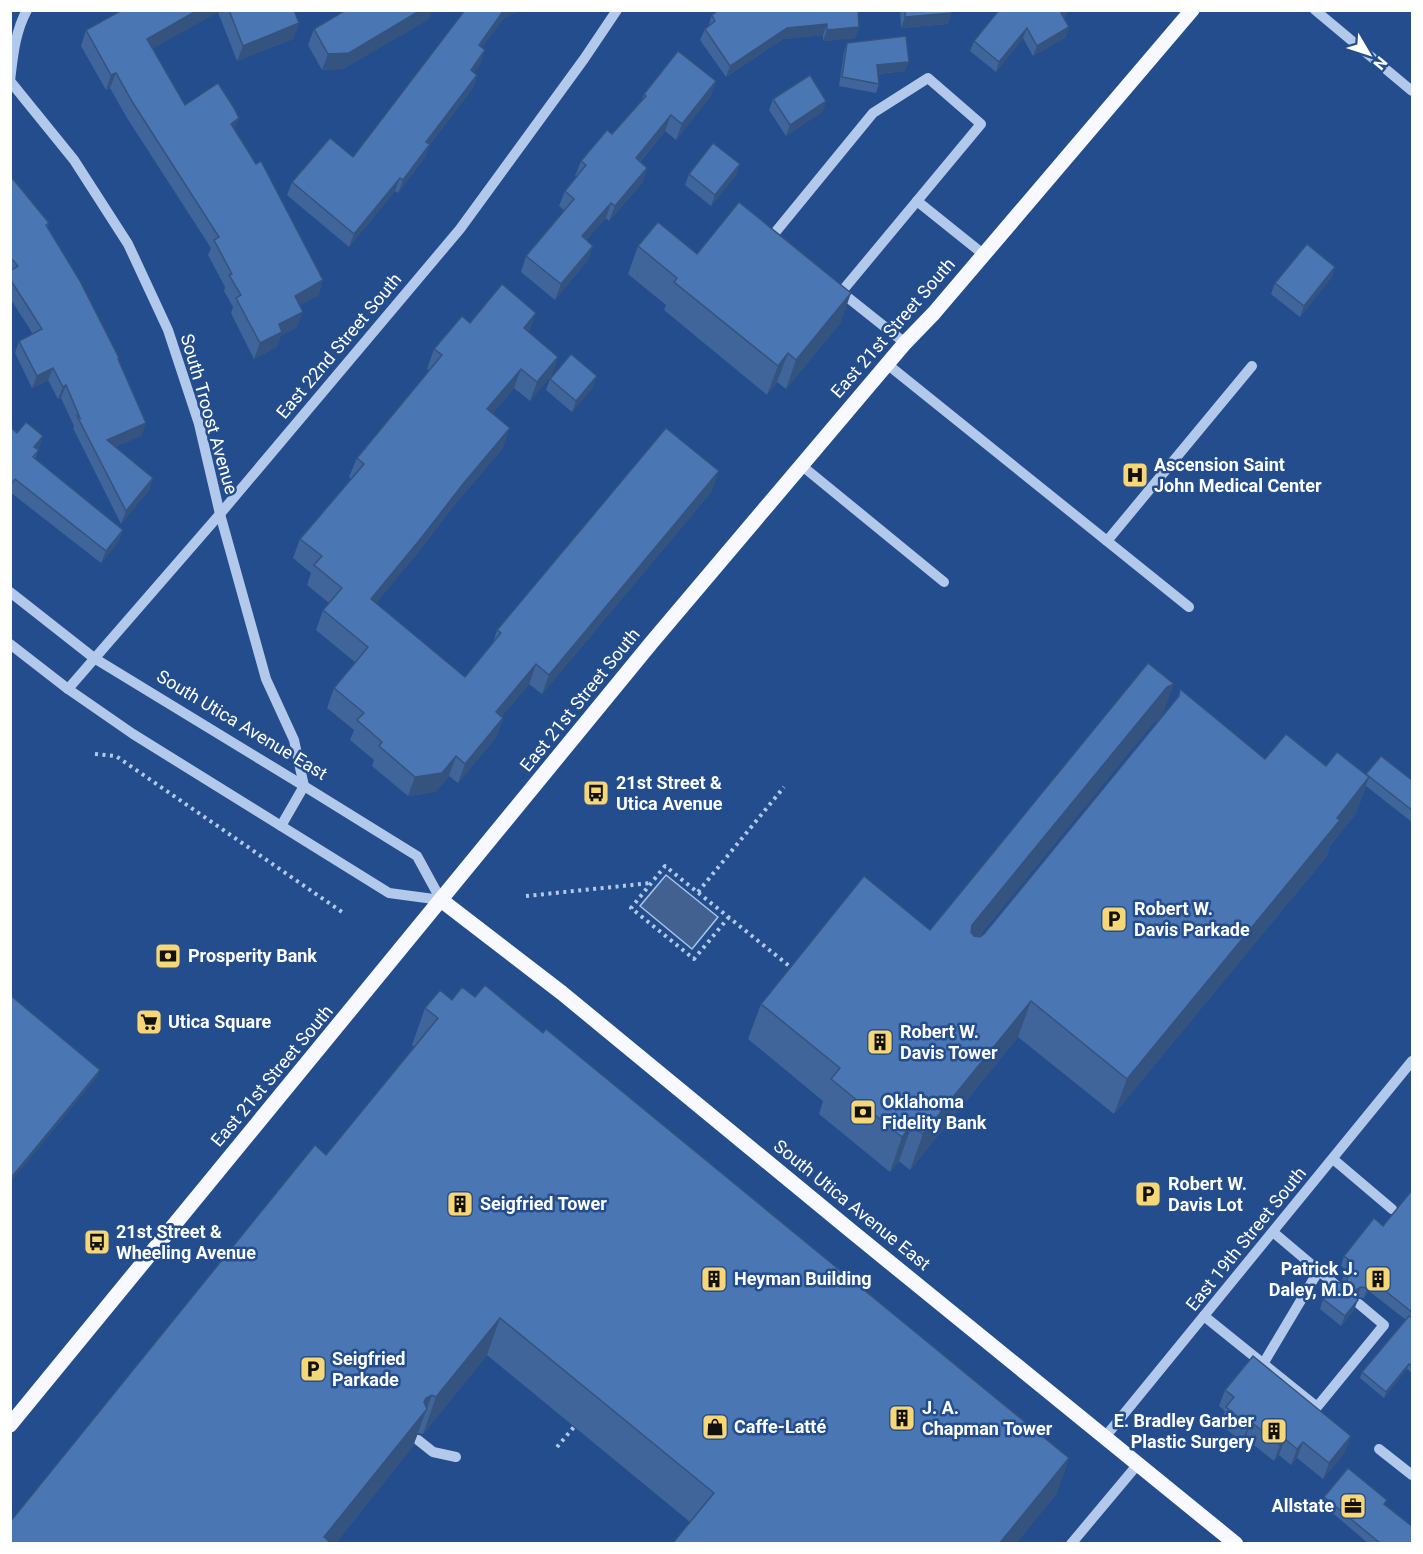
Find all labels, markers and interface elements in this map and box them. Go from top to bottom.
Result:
north arrow [1339,24,1399,84]
text: N [1369,53,1391,73]
street label: East 21st Street South [826,254,959,402]
street label: East 22nd Street South [272,269,406,423]
street label: South Troost Avenue [177,331,242,496]
place label: Ascension Saint John Medical Center [1154,454,1322,496]
hospital icon: Ascension Saint John Medical Center [1120,460,1150,490]
street label: East 21st Street South [515,624,644,776]
street label: South Utica Avenue East [153,665,331,784]
place label: 21st Street & Utica Avenue [616,772,723,814]
bus stop icon: 21st Street & Utica Avenue [581,778,611,808]
place label: Robert W. Davis Parkade [1134,898,1250,940]
parking icon: Robert W. Davis Parkade [1099,904,1129,934]
bank icon: Prosperity Bank [153,941,183,971]
place label: Prosperity Bank [188,945,317,966]
street label: East 21st Street South [206,1001,337,1151]
supermarket icon: Utica Square [134,1007,164,1037]
place label: Utica Square [168,1011,272,1032]
place label: Robert W. Davis Tower [900,1021,998,1063]
building icon: Robert W. Davis Tower [865,1027,895,1057]
place label: Oklahoma Fidelity Bank [882,1091,987,1133]
bank icon: Oklahoma Fidelity Bank [848,1097,878,1127]
street label: South Utica Avenue East [770,1135,935,1274]
street label: East 19th Street South [1181,1163,1310,1315]
place label: Robert W. Davis Lot [1168,1173,1247,1215]
parking icon: Robert W. Davis Lot [1133,1179,1163,1209]
building icon: Seigfried Tower [445,1189,475,1219]
place label: Seigfried Tower [480,1193,607,1214]
place label: 21st Street & Wheeling Avenue [116,1221,256,1263]
bus stop icon: 21st Street & Wheeling Avenue [82,1227,112,1257]
place label: Patrick J. Daley, M.D. [1269,1258,1358,1300]
building icon: Heyman Building [699,1264,729,1294]
building icon: Patrick J. Daley, M.D. [1363,1264,1393,1294]
place label: Heyman Building [734,1268,872,1289]
place label: Seigfried Parkade [332,1348,406,1390]
parking icon: Seigfried Parkade [298,1354,328,1384]
place label: J. A. Chapman Tower [922,1397,1053,1439]
building icon: J. A. Chapman Tower [887,1403,917,1433]
place label: E. Bradley Garber Plastic Surgery [1114,1410,1255,1452]
shop icon: Caffe-Latté [700,1412,730,1442]
place label: Caffe-Latté [734,1416,826,1437]
building icon: E. Bradley Garber Plastic Surgery [1259,1416,1289,1446]
office icon: Allstate [1338,1491,1368,1521]
place label: Allstate [1272,1495,1334,1516]

